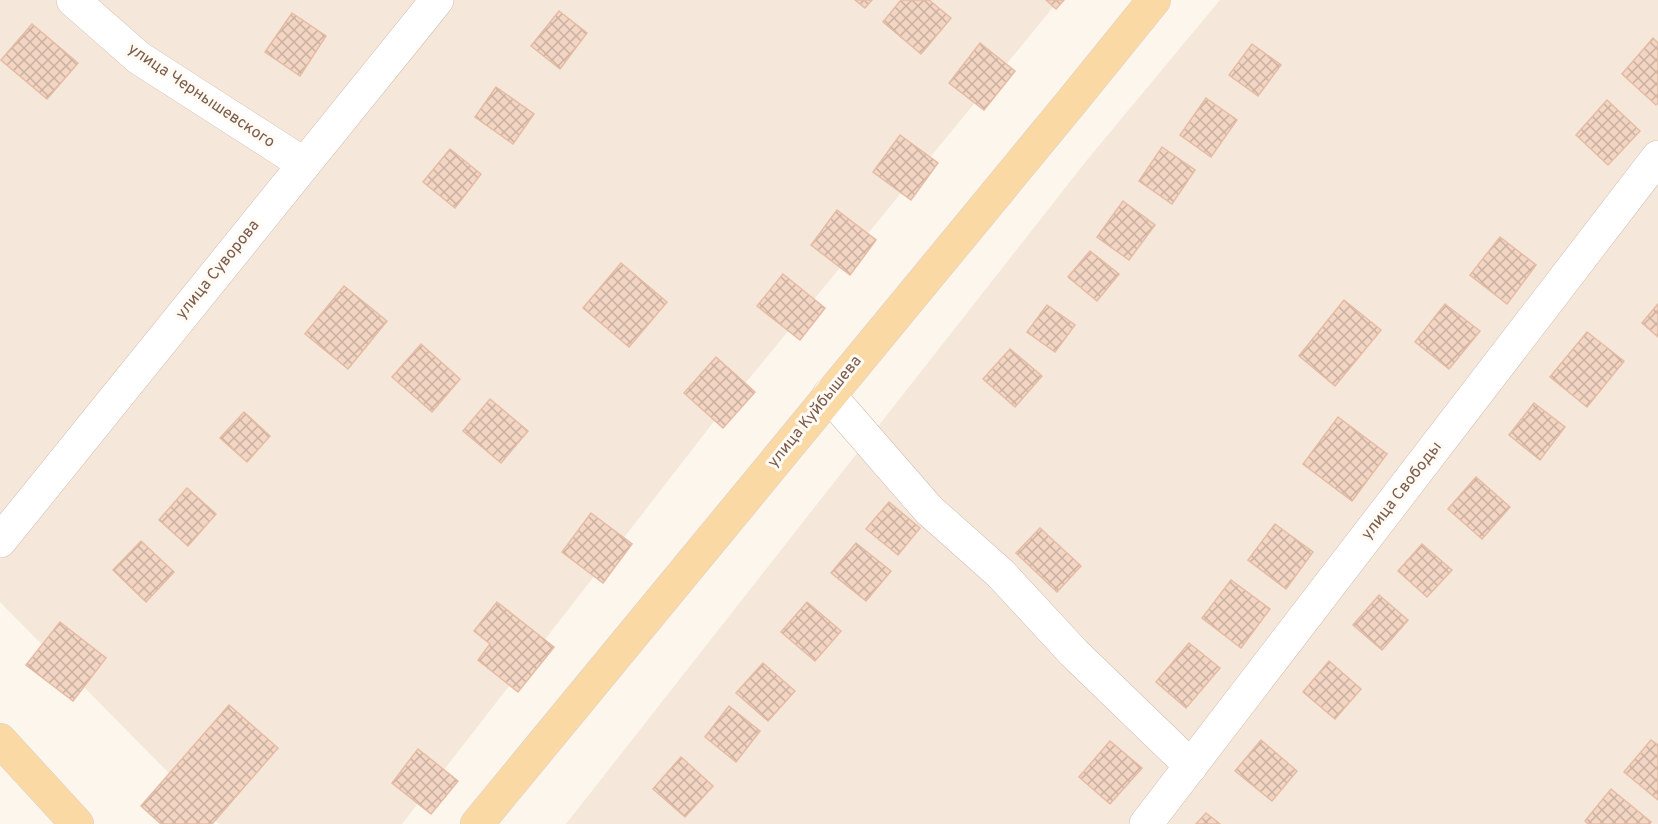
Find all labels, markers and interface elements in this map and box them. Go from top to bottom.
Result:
street label: улица Чернышевского [124,39,278,153]
street label: улица Суворова [172,216,264,324]
street label: улица Куйбышева [764,352,866,472]
street label: улица Свободы [1357,438,1447,544]

